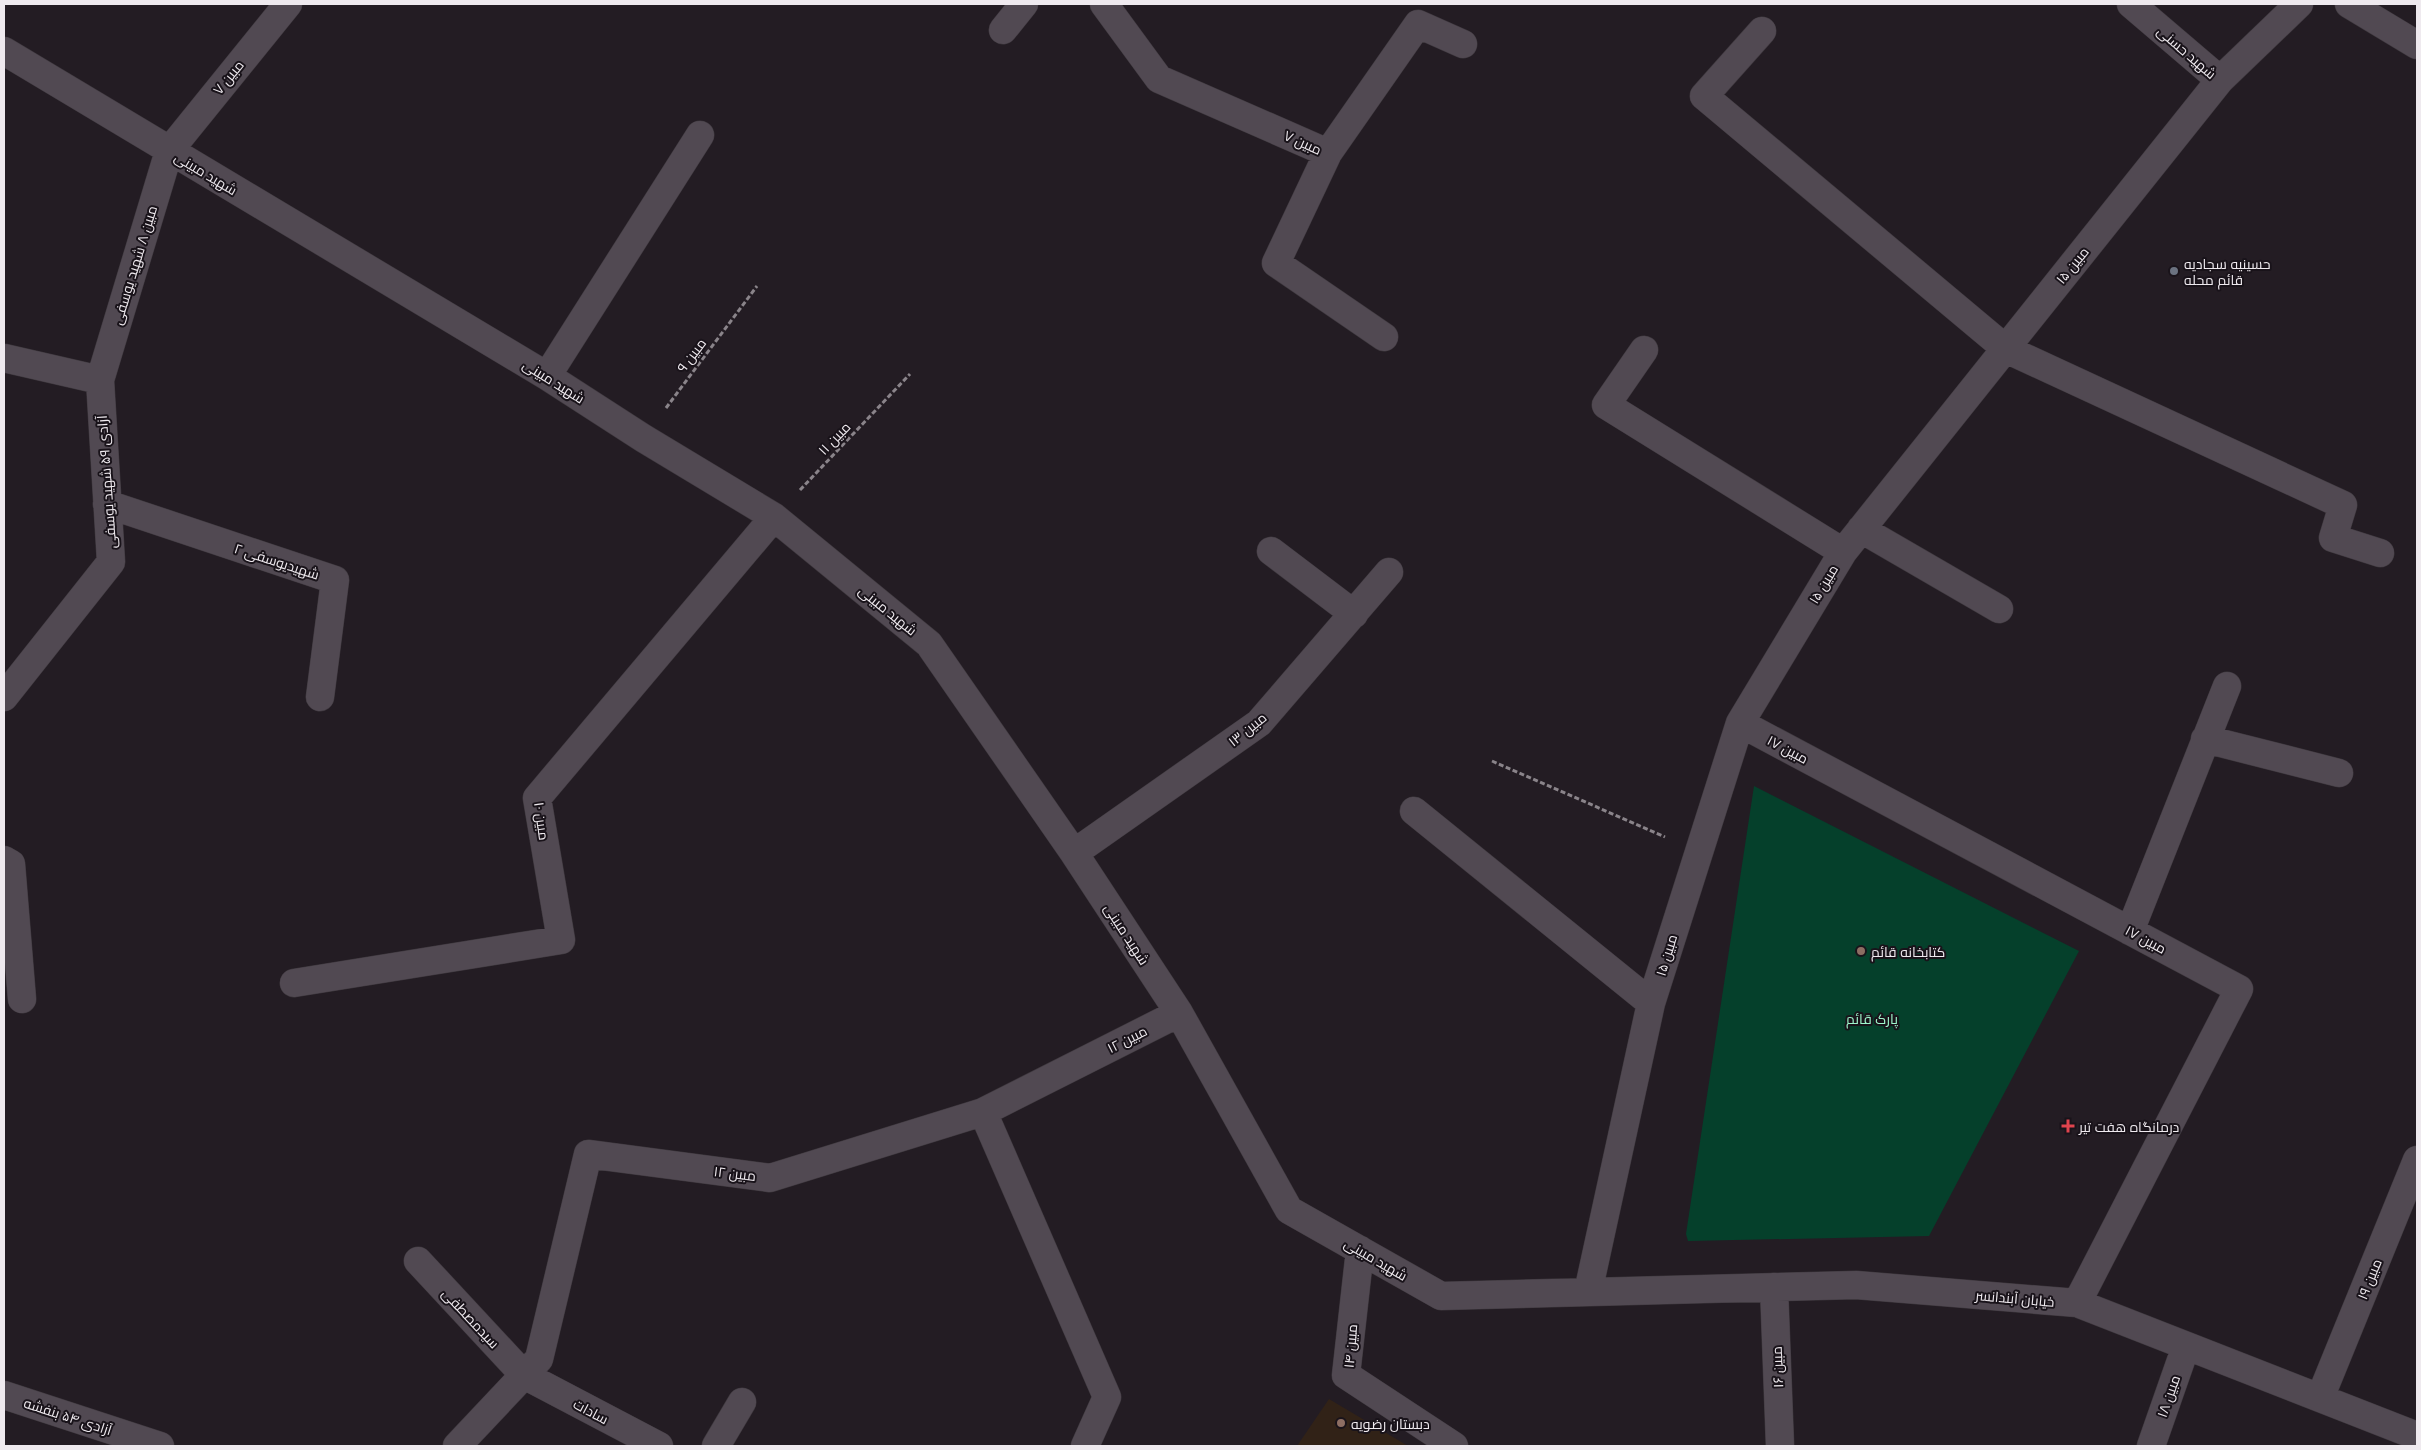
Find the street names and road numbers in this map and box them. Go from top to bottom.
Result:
street label: شهید حسنی [2153,21,2221,83]
street label: مبین ۷ [208,56,248,98]
street label: مبین ۷ [1281,125,1325,159]
street label: شهید مبینی [171,147,241,199]
street label: مبین ۸ شهید یوسفی [107,203,161,327]
street label: مبین ۱۵ [2051,242,2093,288]
street label: مبین ۹ [672,334,710,376]
street label: شهید مبینی [519,354,589,408]
street label: آزادی ۵۹ شهید یوسفی [92,415,120,549]
street label: مبین ۱۱ [814,417,854,459]
street label: شهیدیوسفی ۲ [232,538,322,584]
street label: مبین ۱۵ [1804,561,1842,607]
street label: شهید مبینی [855,581,921,639]
street label: مبین ۱۳ [1224,708,1270,750]
street label: مبین ۱۷ [1764,730,1812,768]
street label: مبین ۱۰ [530,801,554,841]
street label: شهید مبینی [1100,900,1154,968]
street label: مبین ۱۷ [2122,920,2170,958]
street label: مبین ۱۵ [1651,932,1681,978]
street label: مبین ۱۲ [1104,1021,1150,1057]
street label: مبین ۱۲ [713,1161,757,1185]
street label: شهید مبینی [1341,1233,1411,1285]
street label: مبین ۱۹ [2352,1256,2386,1302]
street label: سیدمصطفی [438,1284,504,1352]
street label: خیابان آبندانسر [1974,1285,2055,1311]
street label: مبین ۱۴ [1339,1323,1361,1369]
street label: مبین ۱۶ [1767,1346,1787,1388]
street label: مبین ۱۸ [2152,1372,2184,1420]
street label: آزادی ۵۴ بنفشه [21,1393,115,1439]
street label: سادات [570,1394,612,1428]

